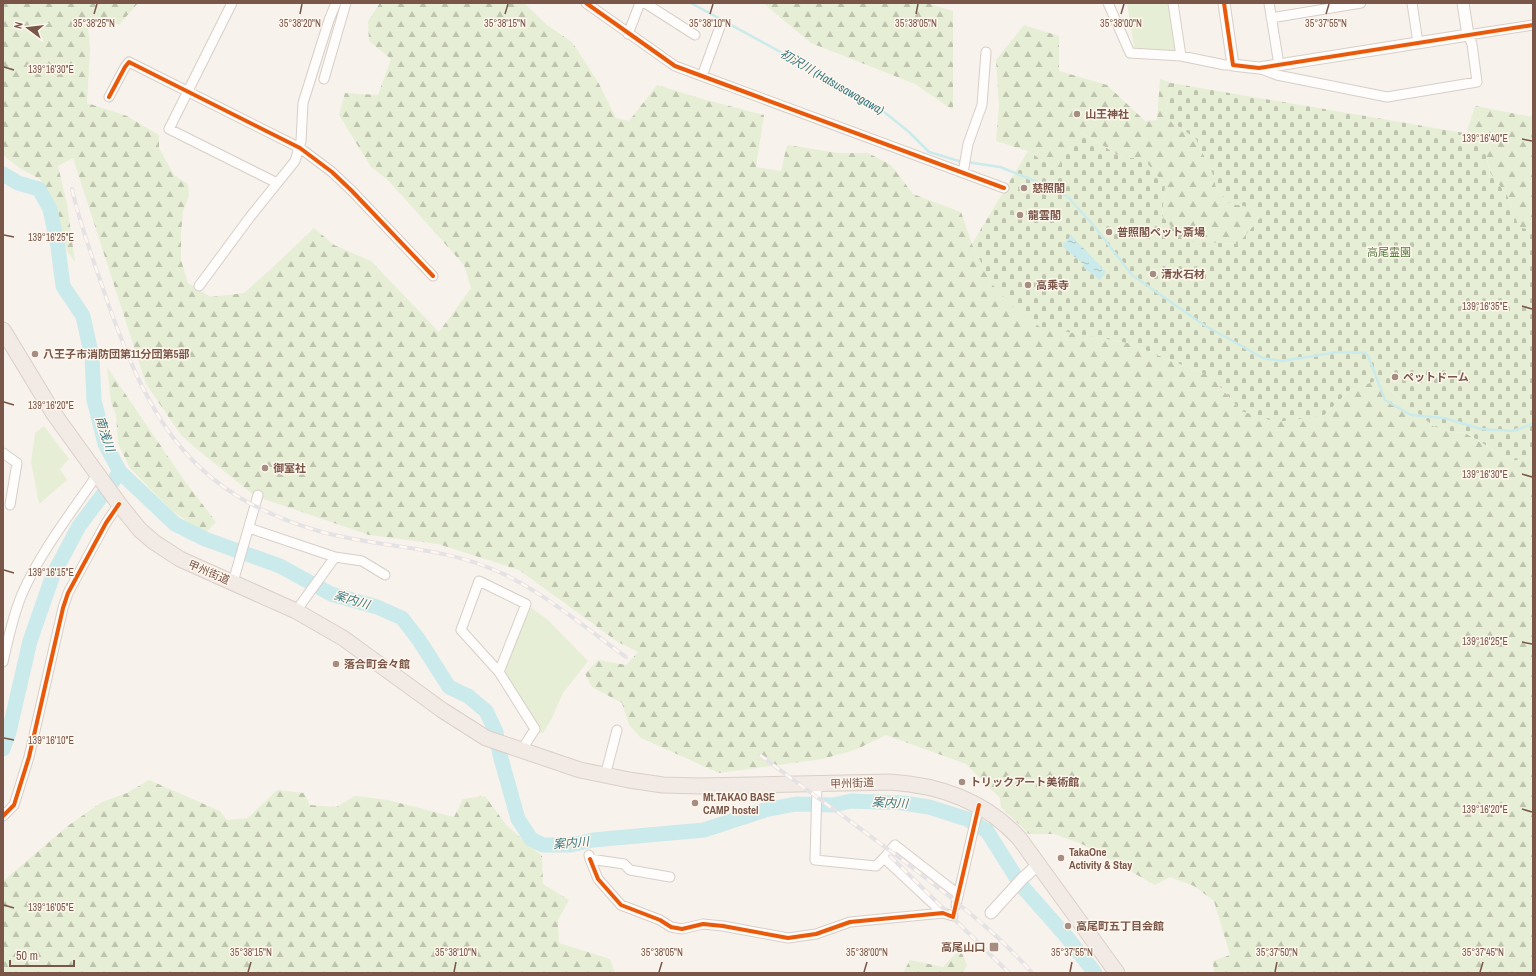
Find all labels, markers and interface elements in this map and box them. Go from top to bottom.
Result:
north arrow [8,8,48,48]
text: 35°38'25"N [73,17,115,30]
text: 35°38'20"N [279,17,321,30]
text: 35°38'15"N [484,17,526,30]
text: 35°38'10"N [689,17,731,30]
text: 35°38'05"N [895,17,937,30]
text: 35°38'00"N [1100,17,1142,30]
text: 35°37'55"N [1305,17,1347,30]
text: N [11,20,26,30]
water label: 初沢川 (Hatsusawagawa) [777,46,887,118]
text: 139°16'30"E [28,63,74,76]
place label: 山王神社 [1085,107,1129,121]
marker: 山王神社 [1072,109,1082,119]
text: 139°16'40"E [1462,132,1508,145]
place label: 慈照閣 [1032,181,1065,195]
marker: 慈照閣 [1019,183,1029,193]
place label: 龍雲閣 [1028,208,1061,222]
marker: 龍雲閣 [1015,210,1025,220]
place label: 普照閣ペット斎場 [1117,225,1205,239]
marker: 普照閣ペット斎場 [1104,227,1114,237]
text: 139°16'25"E [28,231,74,244]
park label: 高尾霊園 [1367,245,1411,259]
place label: 清水石材 [1161,267,1205,281]
marker: 清水石材 [1148,269,1158,279]
place label: 高乘寺 [1036,278,1069,292]
marker: 高乘寺 [1023,280,1033,290]
text: 139°16'35"E [1462,300,1508,313]
place label: 八王子市消防団第11分団第5部 [43,347,190,361]
marker: 八王子市消防団第11分団第5部 [30,349,40,359]
place label: ペットドーム [1403,370,1469,384]
marker: ペットドーム [1390,372,1400,382]
text: 139°16'20"E [28,399,74,412]
water label: 南浅川 [92,414,119,455]
place label: 御室社 [273,461,306,475]
marker: 御室社 [260,463,270,473]
text: 139°16'30"E [1462,468,1508,481]
street label: 甲州街道 [186,557,232,587]
text: 139°16'15"E [28,566,74,579]
water label: 案内川 [332,587,373,613]
text: 139°16'25"E [1462,635,1508,648]
place label: 落合町会々館 [344,657,410,671]
marker: 落合町会々館 [331,659,341,669]
text: 139°16'10"E [28,734,74,747]
street label: 甲州街道 [830,775,874,791]
place label: トリックアート美術館 [970,775,1079,789]
marker: トリックアート美術館 [957,777,967,787]
place label: Mt.TAKAO BASE CAMP hostel [703,790,775,817]
water label: 案内川 [872,794,910,812]
marker: Mt.TAKAO BASE CAMP hostel [690,798,700,808]
text: 139°16'20"E [1462,803,1508,816]
water label: 案内川 [552,833,592,853]
place label: TakaOne Activity & Stay [1069,845,1132,872]
marker: TakaOne Activity & Stay [1056,853,1066,863]
text: 139°16'05"E [28,901,74,914]
place label: 高尾町五丁目会館 [1076,919,1164,933]
marker: 高尾町五丁目会館 [1063,921,1073,931]
place label: 高尾山口 [941,940,985,954]
marker: 高尾山口 [988,941,1000,953]
scale bar [10,942,74,968]
text: 35°38'15"N [230,946,272,959]
text: 35°38'10"N [435,946,477,959]
text: 35°38'05"N [641,946,683,959]
text: 35°38'00"N [846,946,888,959]
text: 35°37'55"N [1051,946,1093,959]
text: 35°37'50"N [1256,946,1298,959]
text: 35°37'45"N [1462,946,1504,959]
text: 50 m [16,948,38,964]

